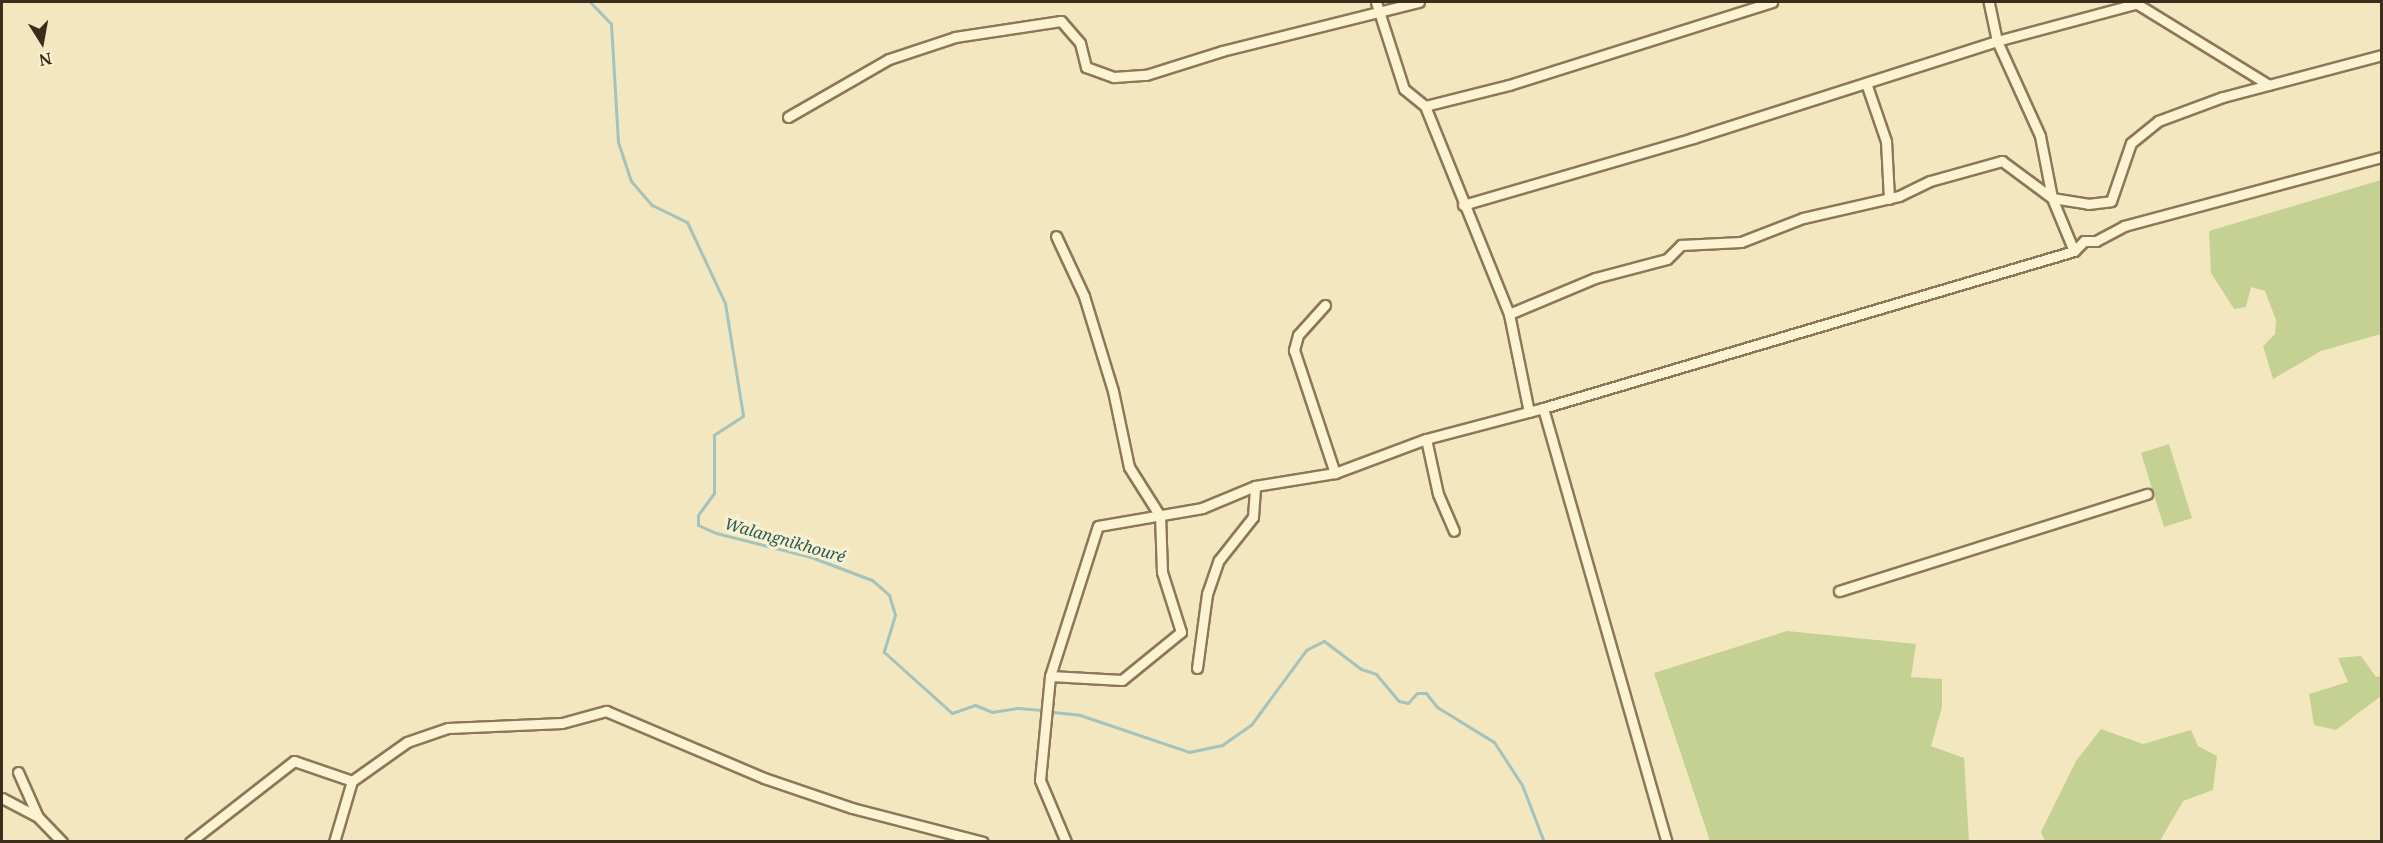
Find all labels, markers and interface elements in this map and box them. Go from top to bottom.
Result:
north arrow [12,12,72,72]
text: N [37,48,54,72]
water label: Walangnikhouré [722,514,848,566]

